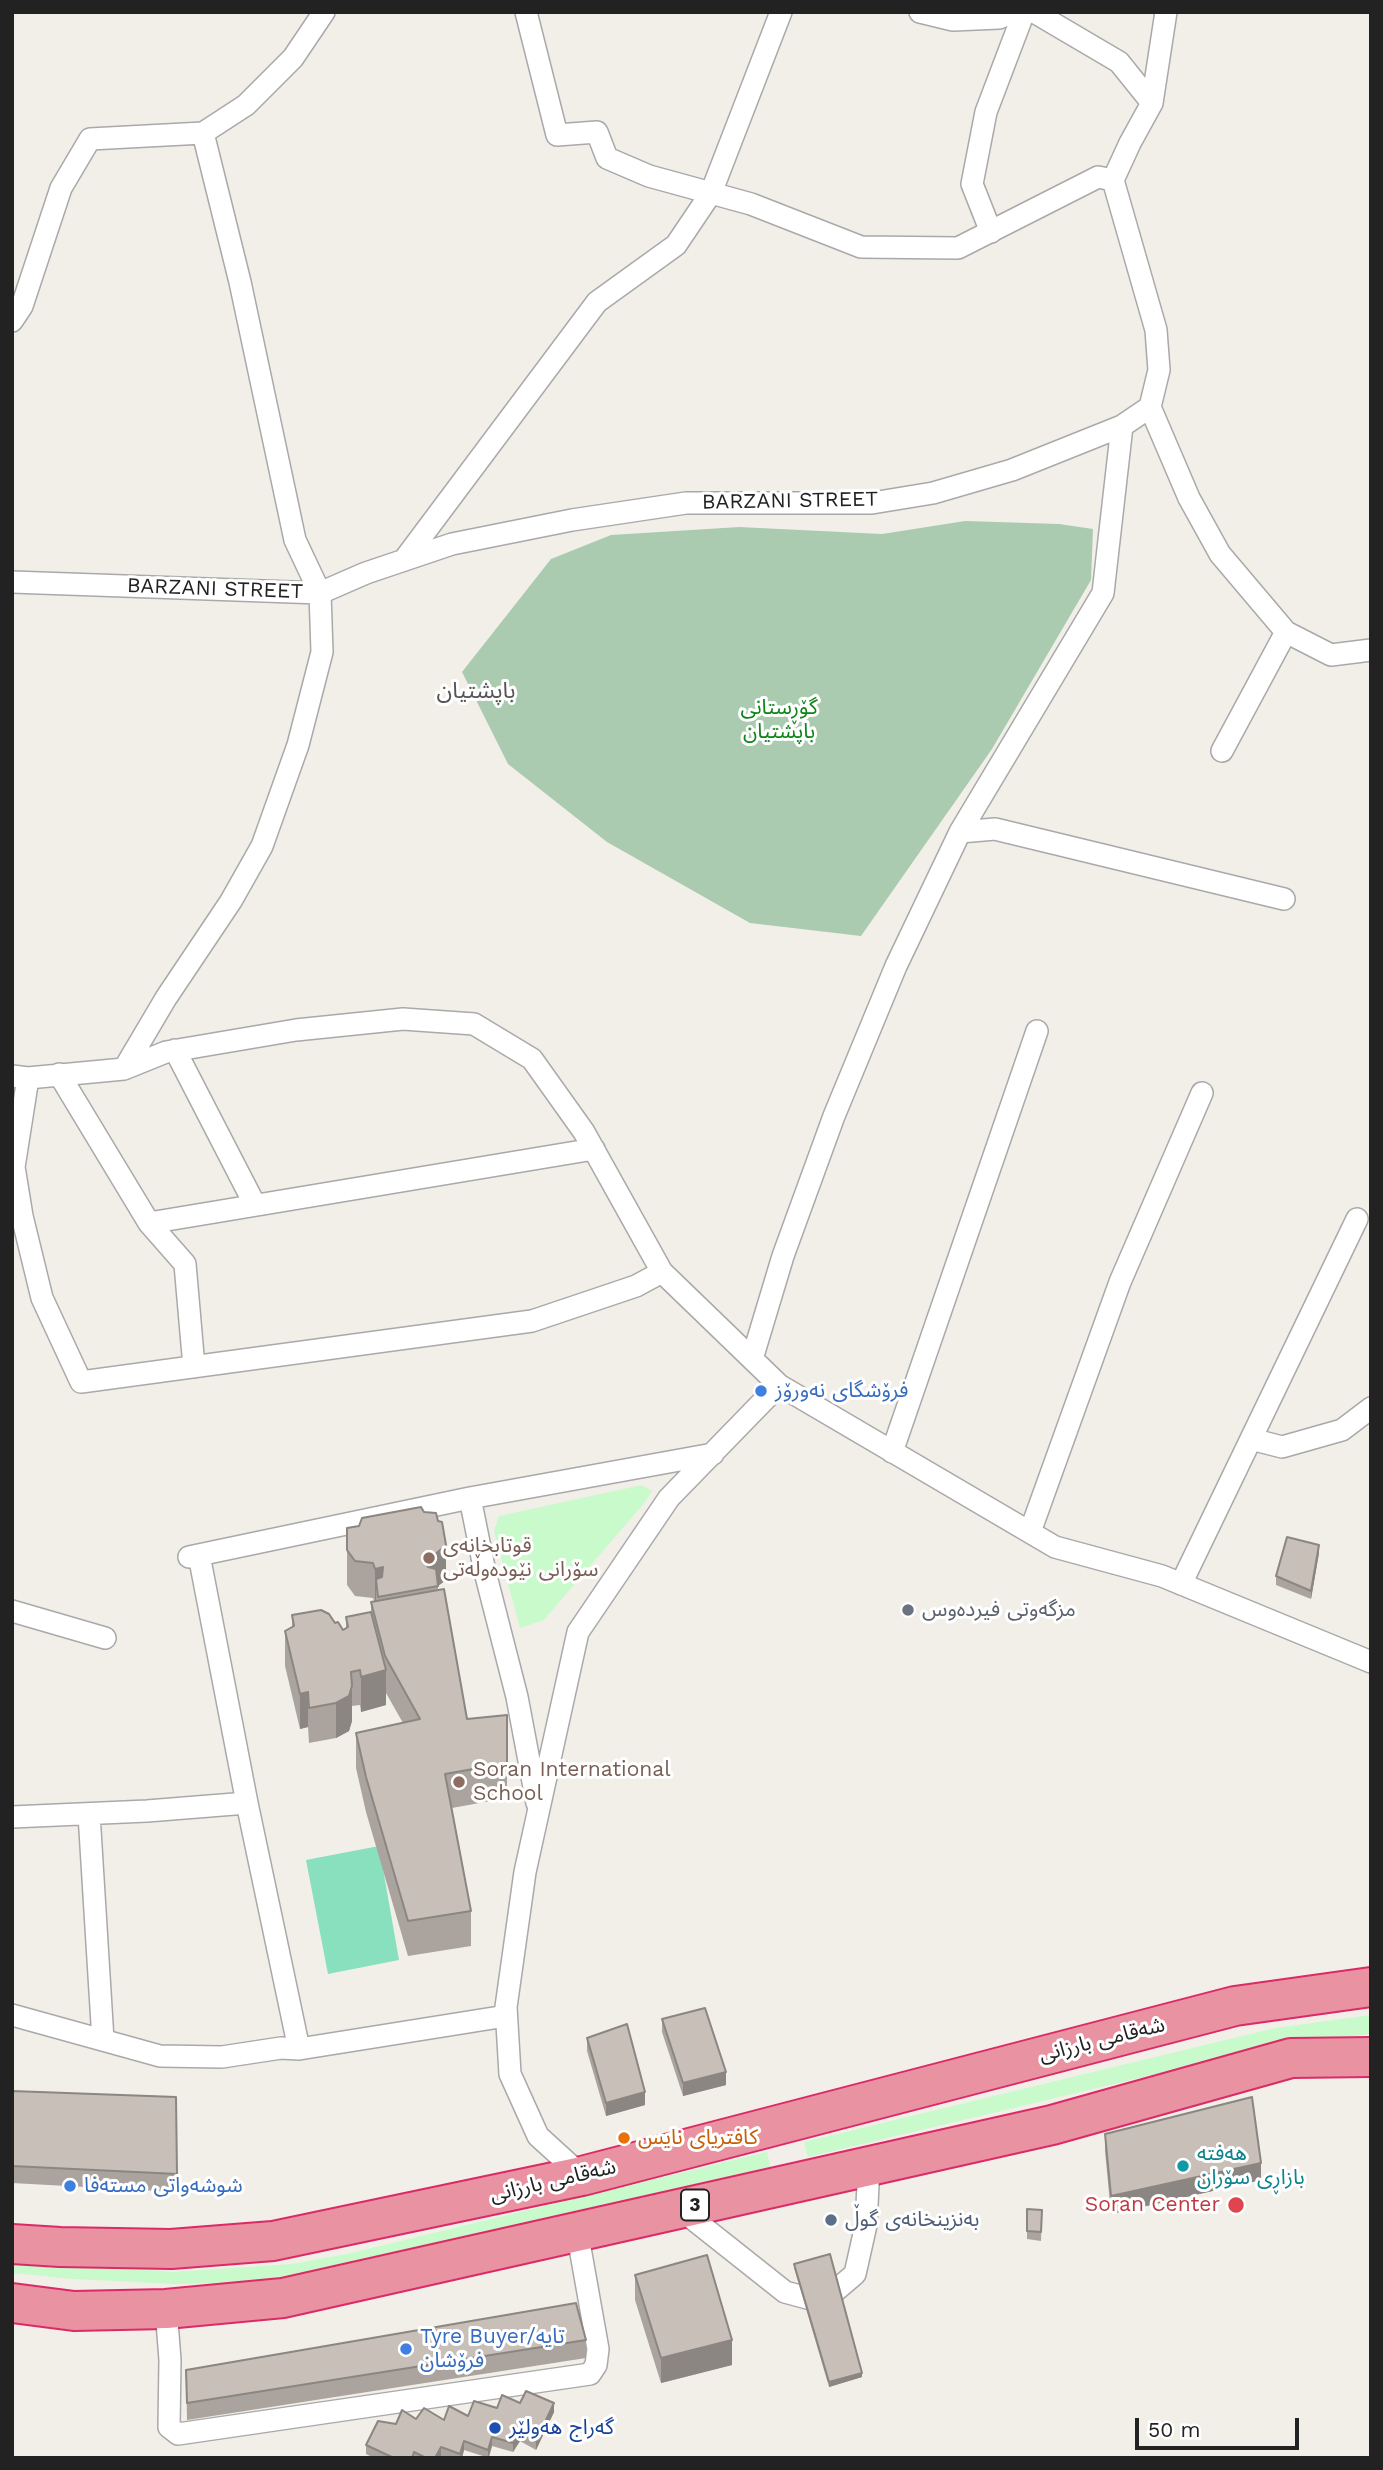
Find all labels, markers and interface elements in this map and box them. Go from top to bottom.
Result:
street label: BARZANI STREET [702,487,878,515]
street label: BARZANI STREET [127,573,303,605]
district label: باپشتیان [437,677,515,705]
park label: گۆڕستانی باپشتیان [740,695,818,745]
place label: فرۆشگای نەورۆز [775,1378,908,1404]
marker: فرۆشگای نەورۆز [753,1383,769,1399]
place label: قوتابخانەی سۆرانی نێودەوڵەتی [443,1533,599,1583]
marker: قوتابخانەی سۆرانی نێودەوڵەتی [421,1550,437,1566]
place label: مزگەوتی فیردەوس [922,1597,1076,1623]
marker: مزگەوتی فیردەوس [900,1602,916,1618]
place label: Soran International School [473,1757,671,1807]
marker: Soran International School [451,1774,467,1790]
street label: شەقامی بارزانی [1037,2012,1167,2068]
place label: کافتریای نایس [638,2125,758,2151]
marker: کافتریای نایس [616,2130,632,2146]
place label: هەفتە بازاڕی سۆران [1197,2141,1305,2191]
street label: شەقامی بارزانی [488,2154,618,2208]
marker: هەفتە بازاڕی سۆران [1175,2158,1191,2174]
place label: شوشەواتی مستەفا [84,2173,243,2199]
marker: شوشەواتی مستەفا [62,2178,78,2194]
road number: 3 [681,2190,709,2220]
place label: Soran Center [1085,2192,1220,2218]
marker: Soran Center [1226,2195,1246,2215]
place label: بەنزینخانەی گوڵ [845,2207,979,2233]
marker: بەنزینخانەی گوڵ [823,2212,839,2228]
place label: Tyre Buyer/تایە فرۆشان [420,2324,565,2374]
marker: Tyre Buyer/تایە فرۆشان [398,2341,414,2357]
scale bar [1138,2404,1302,2448]
place label: گەراج هەولێر [509,2415,614,2441]
text: 50 m [1148,2417,1200,2442]
marker: گەراج هەولێر [487,2420,503,2436]

